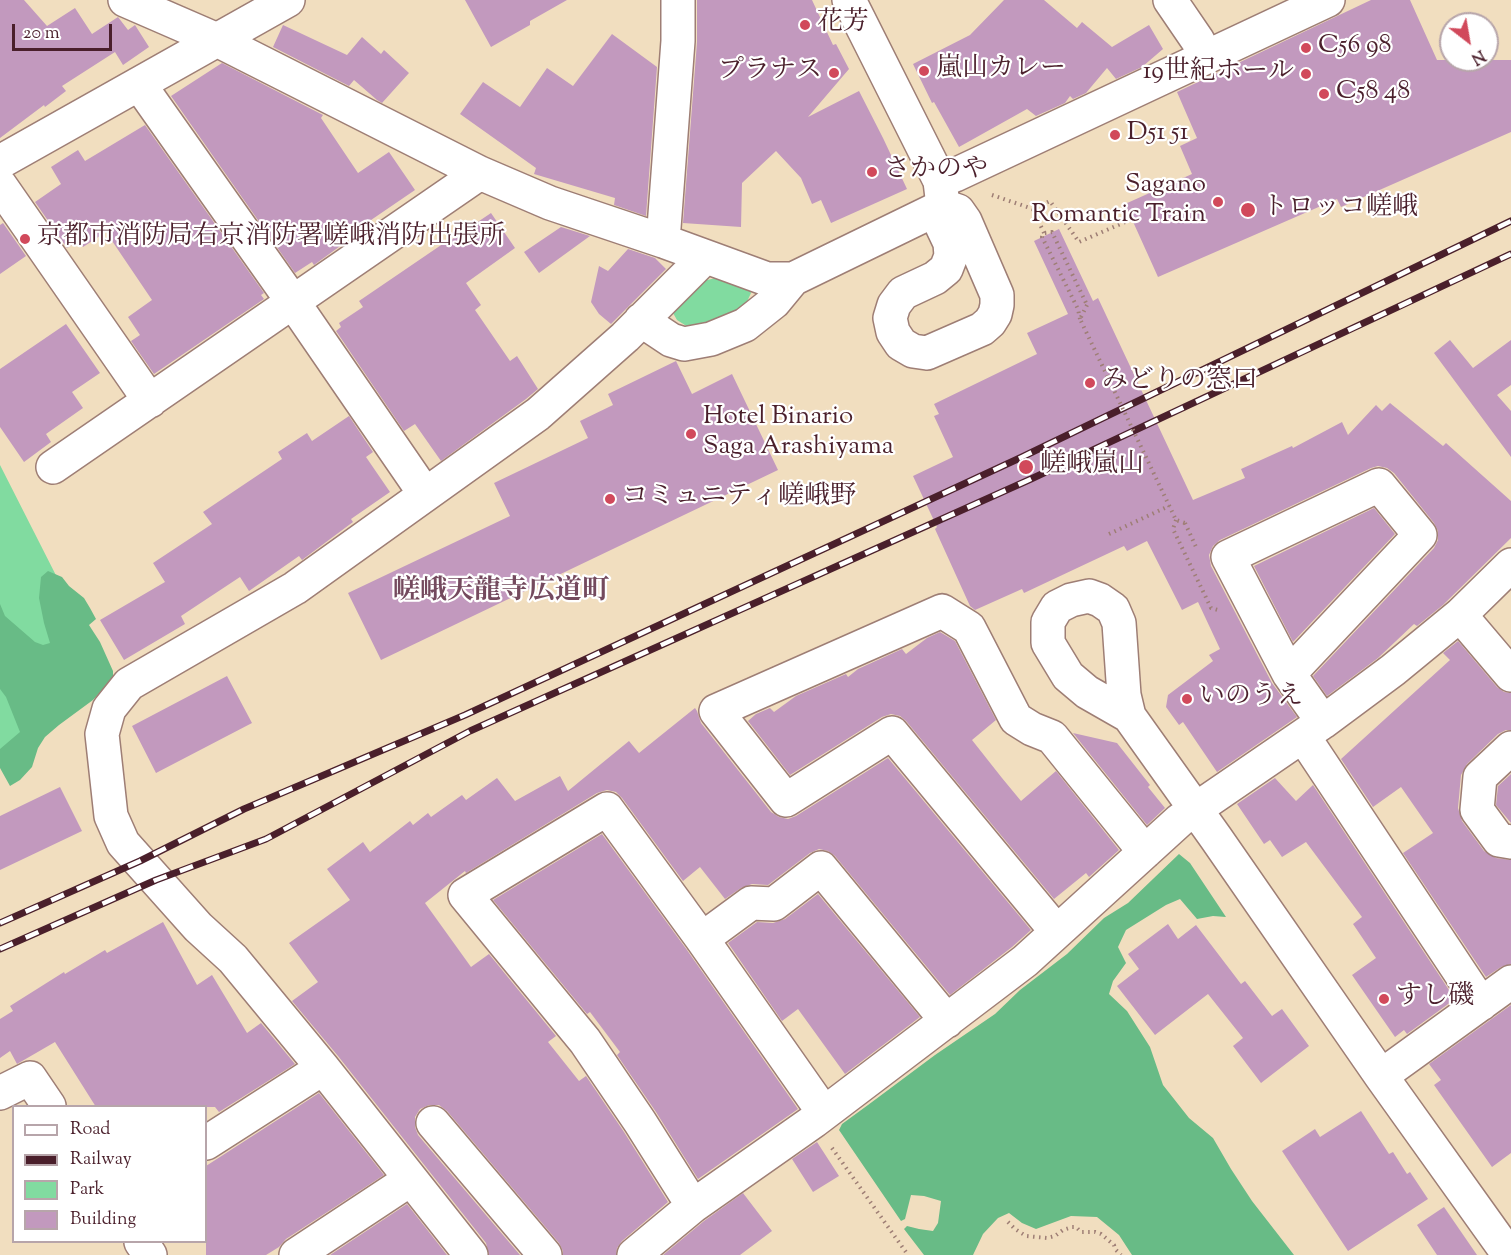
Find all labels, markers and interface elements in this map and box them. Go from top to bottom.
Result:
place label: 花芳 [817,9,869,41]
scale bar [15,12,116,50]
north arrow [1439,12,1499,72]
marker: 花芳 [798,18,812,32]
text: 20 m [23,21,60,47]
place label: C56 98 [1318,32,1392,64]
marker: C56 98 [1299,41,1313,55]
text: N [1466,43,1489,69]
place label: 嵐山カレー [936,55,1066,87]
place label: プラナス [718,57,822,89]
place label: 19世紀ホール [1143,58,1294,90]
marker: 嵐山カレー [917,64,931,78]
marker: プラナス [827,66,841,80]
marker: 19世紀ホール [1299,67,1313,81]
place label: C58 48 [1336,78,1410,110]
marker: C58 48 [1317,87,1331,101]
place label: D51 51 [1127,119,1189,151]
marker: D51 51 [1108,128,1122,142]
place label: さかのや [884,156,988,188]
marker: さかのや [865,165,879,179]
place label: Sagano Romantic Train [1031,171,1206,232]
place label: トロッコ嵯峨 [1262,194,1418,226]
marker: Sagano Romantic Train [1211,195,1225,209]
marker: トロッコ嵯峨 [1239,201,1257,219]
place label: 京都市消防局右京消防署嵯峨消防出張所 [37,223,505,255]
marker: 京都市消防局右京消防署嵯峨消防出張所 [18,232,32,246]
place label: みどりの窓口 [1102,367,1258,399]
marker: みどりの窓口 [1083,376,1097,390]
place label: Hotel Binario Saga Arashiyama [703,403,894,464]
marker: Hotel Binario Saga Arashiyama [684,427,698,441]
place label: 嵯峨嵐山 [1040,451,1144,483]
marker: 嵯峨嵐山 [1017,458,1035,476]
place label: コミュニティ嵯峨野 [622,483,856,515]
marker: コミュニティ嵯峨野 [603,492,617,506]
district label: 嵯峨天龍寺広道町 [393,577,609,609]
place label: いのうえ [1199,683,1303,715]
marker: いのうえ [1180,692,1194,706]
place label: すし磯 [1396,983,1474,1015]
marker: すし磯 [1377,992,1391,1006]
legend [12,1105,207,1243]
text: Road [70,1117,110,1143]
text: Railway [70,1147,132,1173]
text: Park [70,1177,104,1203]
text: Building [70,1207,136,1233]

